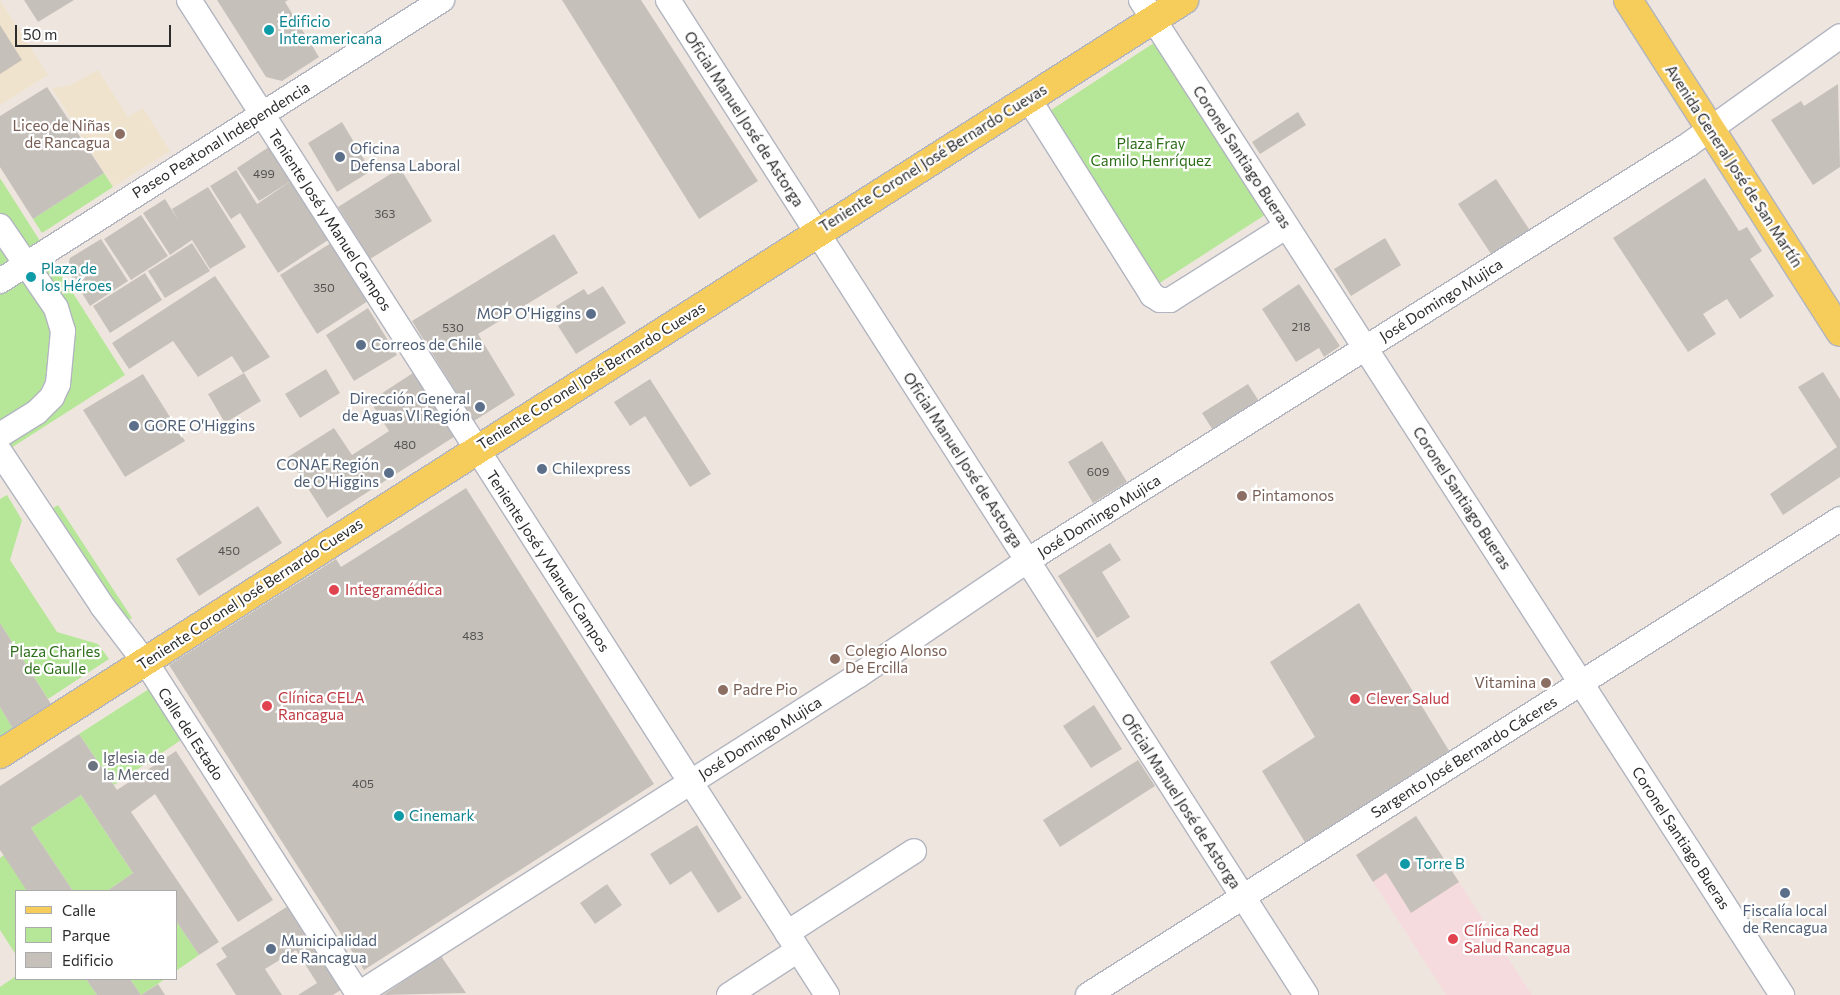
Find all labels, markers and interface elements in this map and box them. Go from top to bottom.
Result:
place label: Edificio Interamericana [279,12,382,47]
scale bar [18,15,174,47]
marker: Edificio Interamericana [263,24,275,36]
text: 50 m [23,25,57,43]
street label: Oficial Manuel José de Astorga [680,28,808,210]
street label: Avenida General José de San Martín [1662,61,1806,271]
street label: Paseo Peatonal Independencia [129,78,313,202]
street label: Teniente Coronel José Bernardo Cuevas [816,80,1050,236]
street label: Coronel Santiago Bueras [1189,82,1295,232]
place label: Liceo de Niñas de Rancagua [13,116,110,151]
street label: Teniente José y Manuel Campos [264,126,396,314]
marker: Liceo de Niñas de Rancagua [114,128,126,140]
park label: Plaza Fray Camilo Henríquez [1091,134,1211,169]
place label: Oficina Defensa Laboral [350,139,460,174]
marker: Oficina Defensa Laboral [334,151,346,163]
house number: 499 [253,167,275,181]
house number: 363 [375,207,395,221]
street label: José Domingo Mujica [1376,255,1506,345]
place label: Plaza de los Héroes [41,259,112,294]
marker: Plaza de los Héroes [25,271,37,283]
house number: 350 [313,281,335,295]
street label: Teniente Coronel José Bernardo Cuevas [474,298,708,454]
place label: MOP O'Higgins [476,305,581,323]
marker: MOP O'Higgins [585,308,597,320]
house number: 218 [1291,320,1311,334]
house number: 530 [442,321,464,335]
place label: Correos de Chile [371,336,482,354]
marker: Correos de Chile [355,339,367,351]
street label: Oficial Manuel José de Astorga [899,369,1027,551]
place label: Dirección General de Aguas VI Región [342,389,470,424]
marker: Dirección General de Aguas VI Región [474,401,486,413]
place label: GORE O'Higgins [144,417,255,435]
marker: GORE O'Higgins [128,420,140,432]
street label: Coronel Santiago Bueras [1409,423,1515,573]
house number: 480 [394,438,416,452]
place label: CONAF Región de O'Higgins [276,455,379,490]
place label: Chilexpress [552,460,631,478]
marker: Chilexpress [536,463,548,475]
house number: 609 [1087,465,1109,479]
marker: CONAF Región de O'Higgins [383,467,395,479]
street label: Teniente José y Manuel Campos [482,467,614,655]
street label: José Domingo Mujica [1034,471,1164,561]
place label: Pintamonos [1252,487,1334,505]
marker: Pintamonos [1236,490,1248,502]
street label: Teniente Coronel José Bernardo Cuevas [134,514,366,674]
house number: 450 [218,544,240,558]
place label: Integramédica [345,581,442,599]
marker: Integramédica [327,583,341,597]
house number: 483 [462,629,484,643]
place label: Colegio Alonso De Ercilla [845,641,947,676]
park label: Plaza Charles de Gaulle [10,642,100,677]
marker: Colegio Alonso De Ercilla [829,653,841,665]
place label: Vitamina [1474,674,1536,692]
marker: Vitamina [1540,677,1552,689]
place label: Padre Pio [733,681,798,699]
street label: Calle del Estado [154,684,228,784]
marker: Padre Pio [717,684,729,696]
place label: Clínica CELA Rancagua [278,688,365,723]
place label: Clever Salud [1366,690,1450,708]
marker: Clever Salud [1348,692,1362,706]
street label: Sargento José Bernardo Cáceres [1368,692,1560,822]
street label: José Domingo Mujica [695,693,825,783]
marker: Clínica CELA Rancagua [260,699,274,713]
street label: Oficial Manuel José de Astorga [1117,710,1245,892]
place label: Iglesia de la Merced [103,748,169,783]
marker: Iglesia de la Merced [87,760,99,772]
street label: Coronel Santiago Bueras [1628,763,1734,913]
house number: 405 [352,777,374,791]
place label: Cinemark [409,807,475,825]
marker: Cinemark [393,810,405,822]
place label: Torre B [1415,855,1465,873]
marker: Torre B [1399,858,1411,870]
marker: Fiscalía local de Rencagua [1779,887,1791,899]
legend [15,890,178,980]
text: Calle [62,901,96,919]
place label: Fiscalía local de Rencagua [1742,901,1828,936]
place label: Clínica Red Salud Rancagua [1464,921,1570,956]
text: Parque [62,926,110,944]
place label: Municipalidad de Rancagua [281,931,377,966]
marker: Clínica Red Salud Rancagua [1446,932,1460,946]
marker: Municipalidad de Rancagua [265,943,277,955]
text: Edificio [62,951,113,969]

